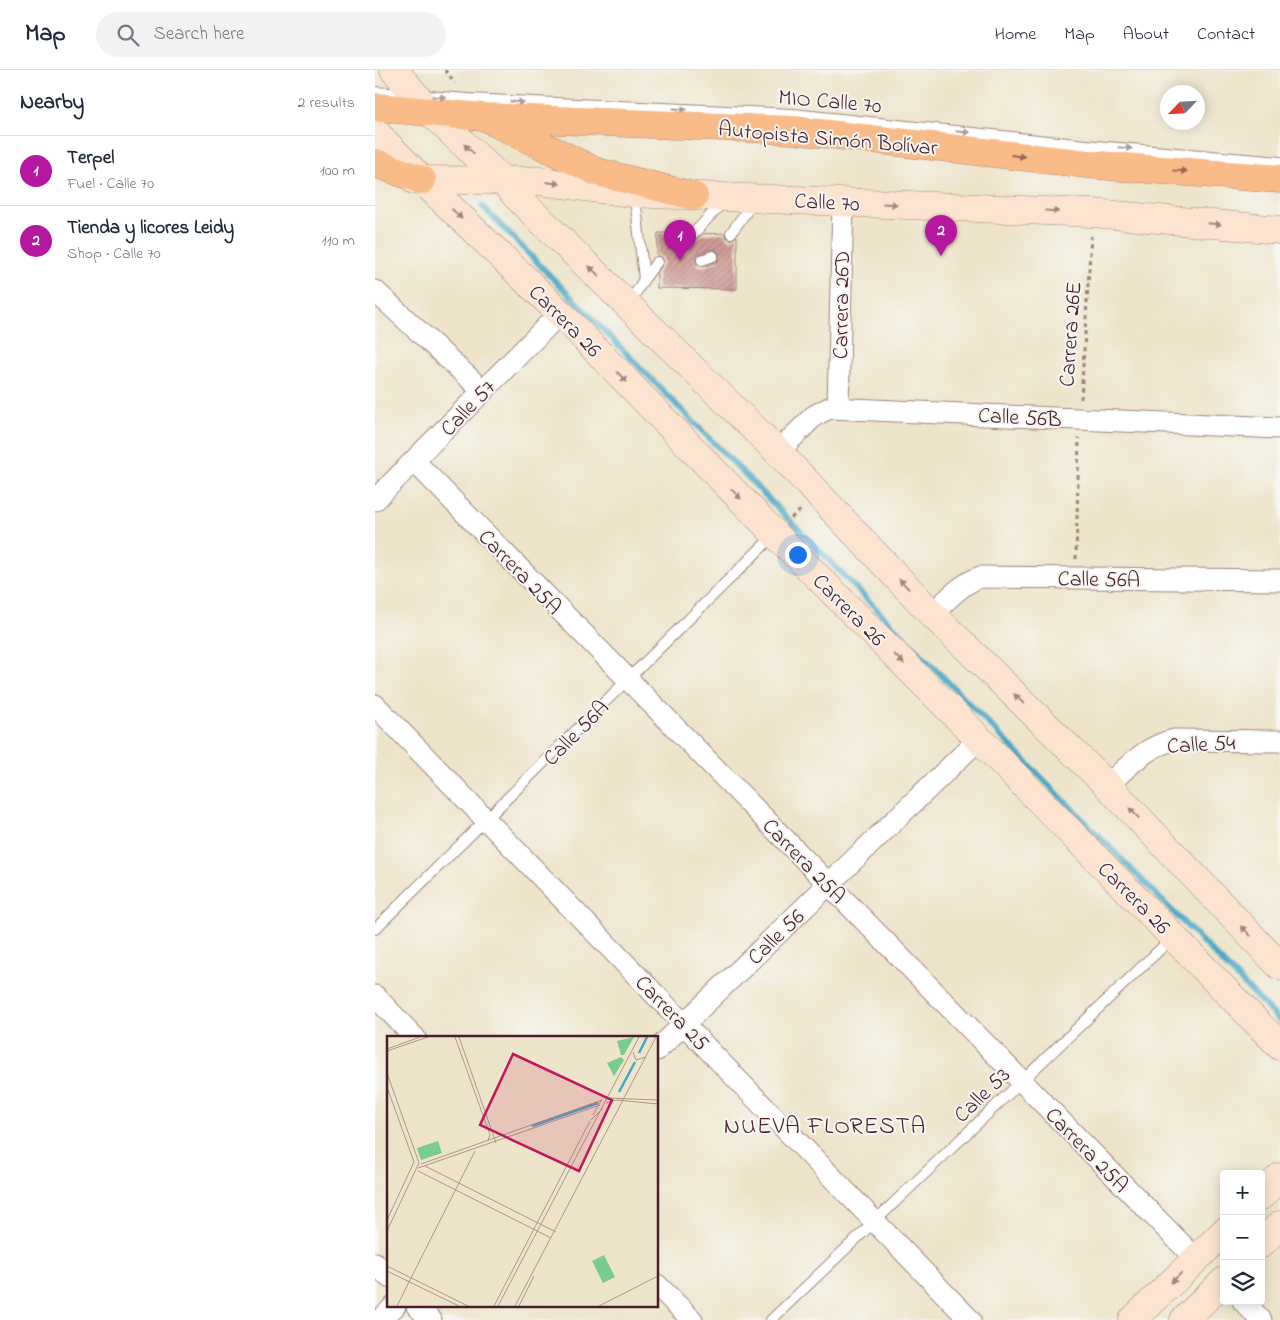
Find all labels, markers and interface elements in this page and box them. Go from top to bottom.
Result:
search box [96,12,446,57]
text: Map [25,17,66,52]
icon: search [114,21,142,49]
text: Search here [154,21,245,48]
text: Home [995,22,1036,48]
text: Map [1064,22,1095,48]
text: About [1123,22,1169,48]
text: Contact [1197,22,1255,48]
street label: MIO Calle 70 [777,83,883,123]
north arrow [1160,85,1205,130]
text: Nearby [20,88,84,118]
text: 2 results [297,91,355,115]
one-way arrow [431,94,447,102]
one-way arrow [509,98,525,106]
one-way arrow [672,105,688,113]
street label: Autopista Simón Bolívar [717,114,939,166]
one-way arrow [956,128,972,136]
one-way arrow [463,143,475,155]
text: Terpel [67,145,114,172]
one-way arrow [1117,145,1133,153]
one-way arrow [1010,152,1026,160]
text: 1 [33,159,39,183]
text: 100 m [320,159,355,183]
one-way arrow [1172,168,1188,176]
text: Fuel · Calle 70 [67,172,154,196]
one-way arrow [545,180,561,188]
street label: Calle 70 [793,186,860,222]
one-way arrow [882,200,898,208]
one-way arrow [450,208,462,220]
one-way arrow [1044,208,1060,216]
text: Tienda y licores Leidy [67,215,234,242]
pin: 2 [925,215,957,256]
pin: 1 [664,220,696,261]
one-way arrow [1206,220,1222,228]
text: 2 [32,229,40,253]
text: 110 m [321,229,355,253]
text: Shop · Calle 70 [67,242,161,266]
street label: Carrera 26D [826,251,860,360]
one-way arrow [588,265,600,277]
street label: Carrera 26 [520,278,608,366]
street label: Carrera 26E [1052,280,1092,388]
one-way arrow [616,371,628,383]
street label: Calle 57 [434,373,504,445]
street label: Calle 56B [977,401,1063,437]
one-way arrow [729,488,741,500]
street label: Carrera 25A [470,523,568,623]
your location [785,542,811,568]
street label: Calle 56A [1057,564,1140,598]
street label: Carrera 26 [804,567,892,655]
one-way arrow [898,579,910,591]
one-way arrow [893,653,905,665]
one-way arrow [1013,693,1025,705]
street label: Calle 56A [537,694,618,775]
street label: Calle 54 [1166,728,1236,764]
one-way arrow [1128,808,1140,820]
street label: Carrera 25A [754,812,852,912]
street label: Carrera 26 [1089,855,1177,943]
street label: Calle 56 [741,902,813,974]
one-way arrow [1240,925,1252,937]
street label: Carrera 25 [626,969,715,1059]
inset map [387,1036,659,1308]
street label: Calle 53 [947,1061,1019,1131]
street label: Carrera 25A [1037,1101,1135,1201]
district label: NUEVA FLORESTA [724,1110,926,1145]
map controls [1220,1170,1265,1305]
button: + [1220,1170,1265,1215]
button: − [1220,1215,1265,1260]
button: layers [1220,1260,1265,1305]
one-way arrow [1171,1272,1183,1284]

